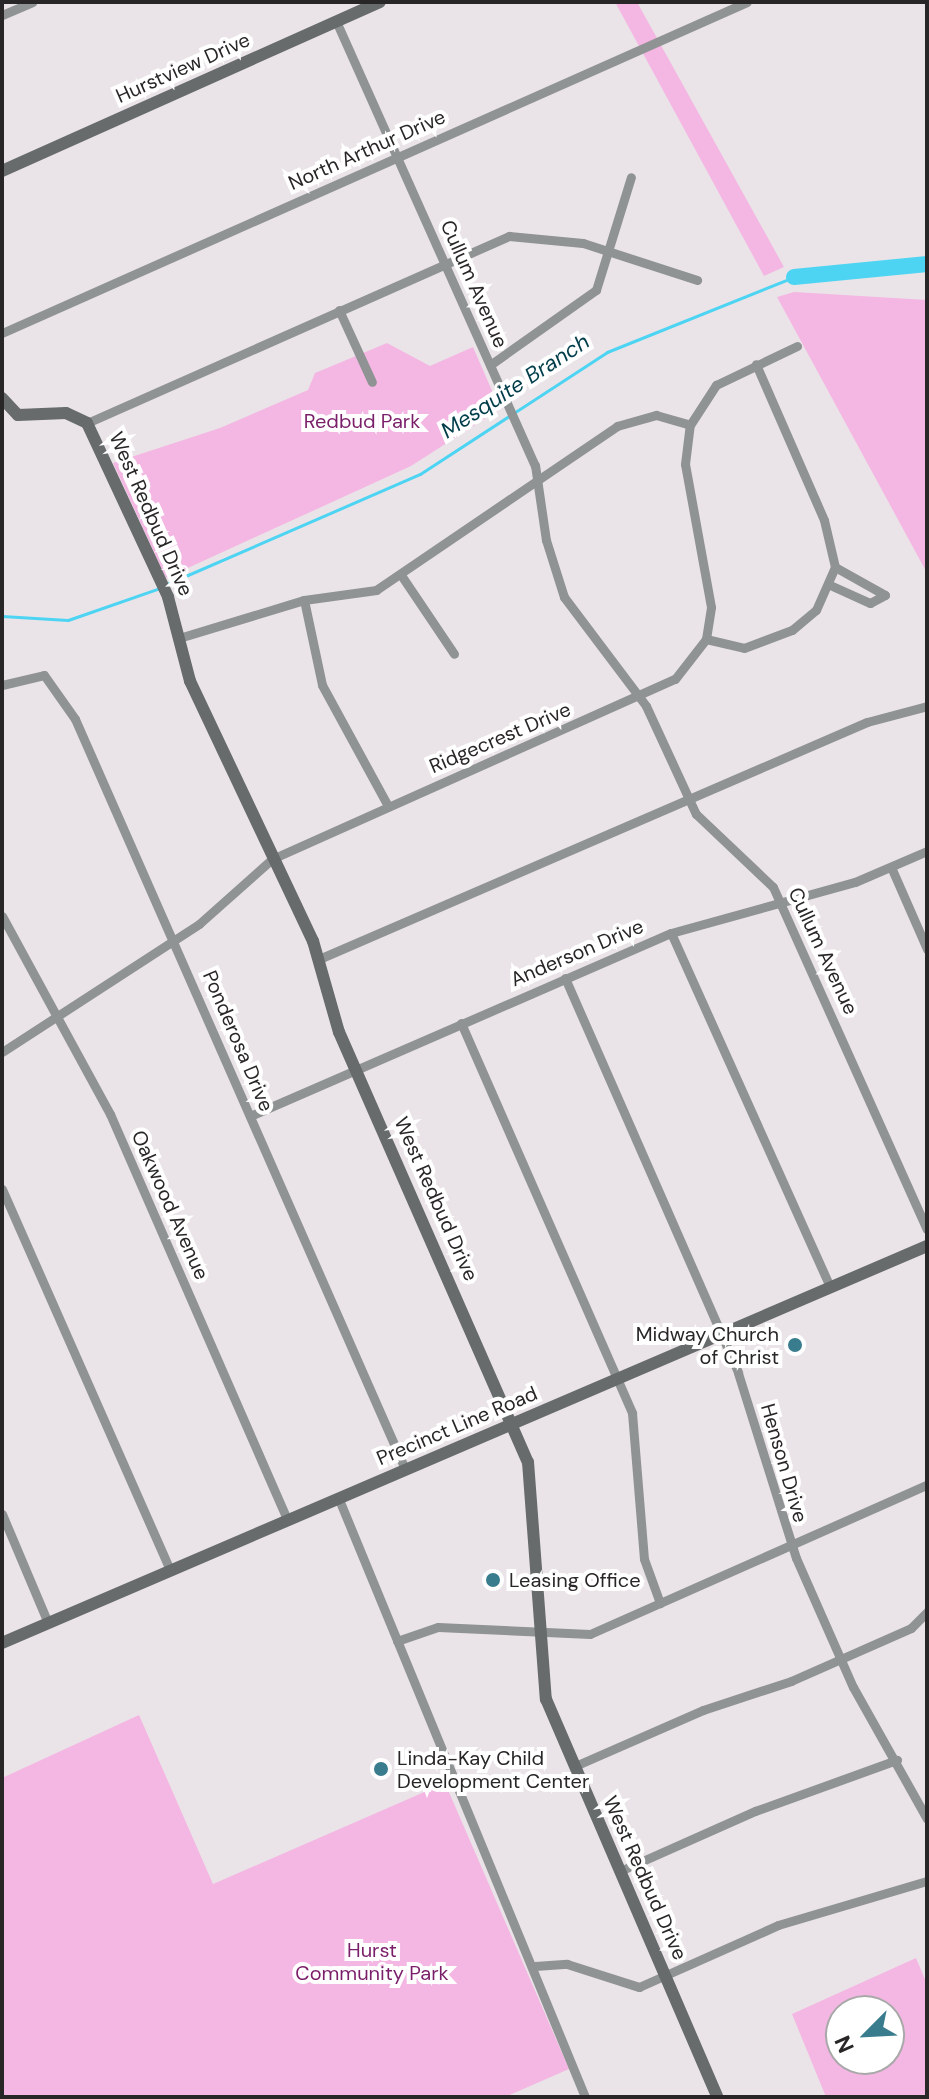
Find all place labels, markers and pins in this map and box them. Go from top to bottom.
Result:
place label: Midway Church of Christ [636,1322,779,1369]
marker: Midway Church of Christ [786,1336,804,1354]
place label: Leasing Office [509,1568,640,1592]
marker: Leasing Office [484,1571,502,1589]
place label: Linda-Kay Child Development Center [397,1746,589,1793]
marker: Linda-Kay Child Development Center [372,1760,390,1778]

